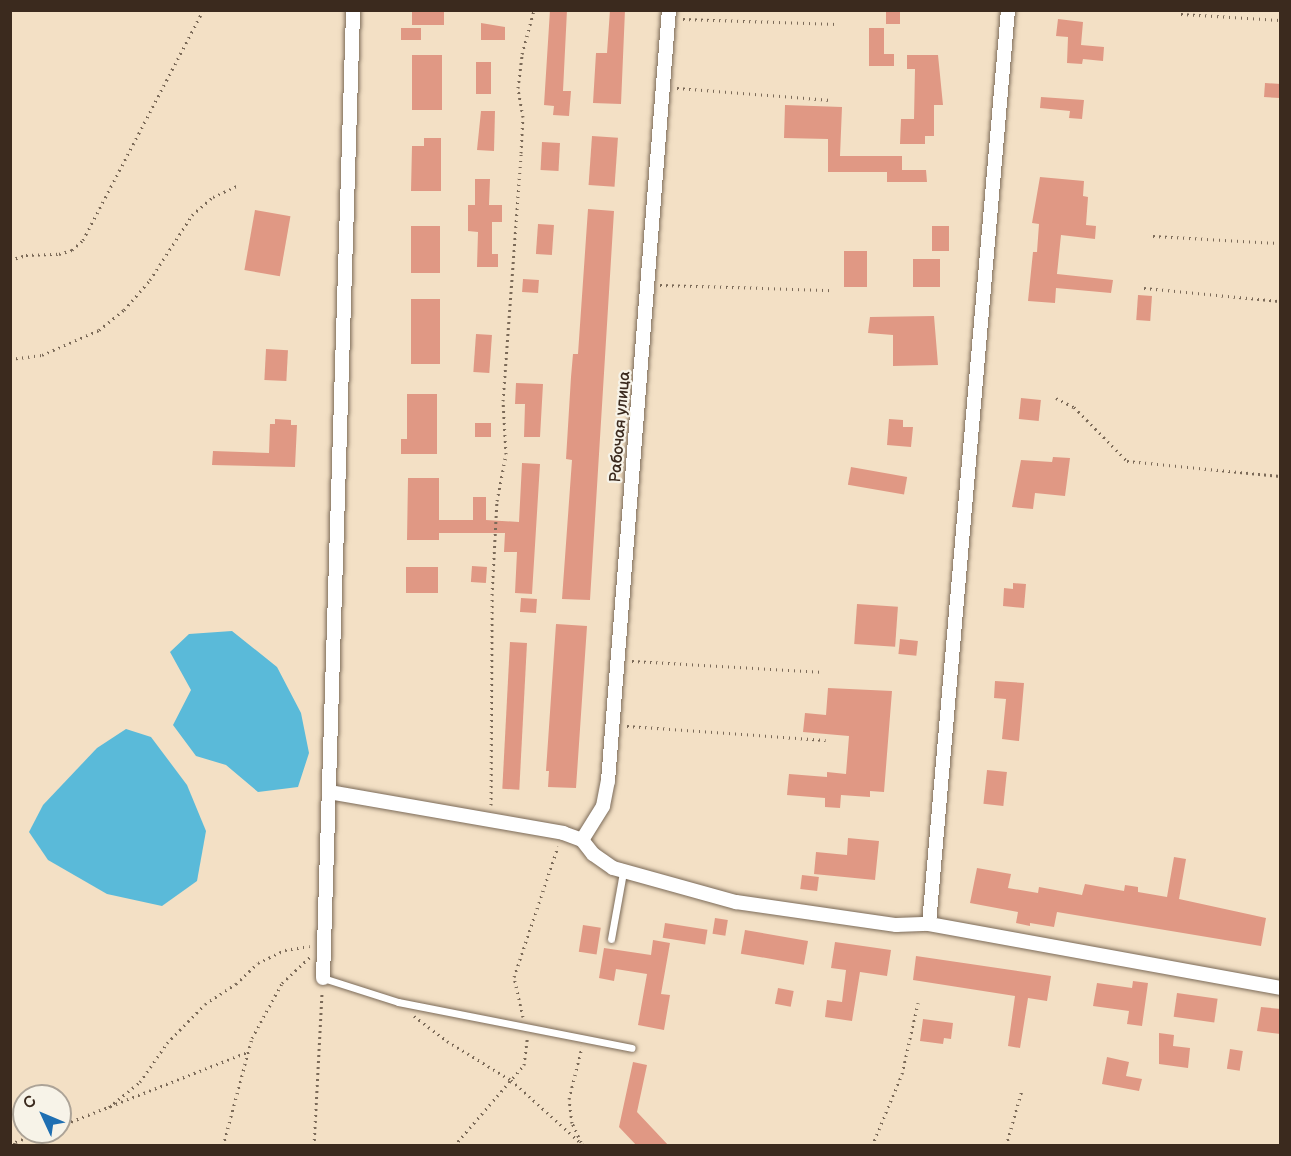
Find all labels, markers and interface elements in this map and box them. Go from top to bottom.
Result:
street label: Рабочая улица [607,370,635,484]
north arrow [12,1084,72,1144]
text: С [19,1092,41,1113]

